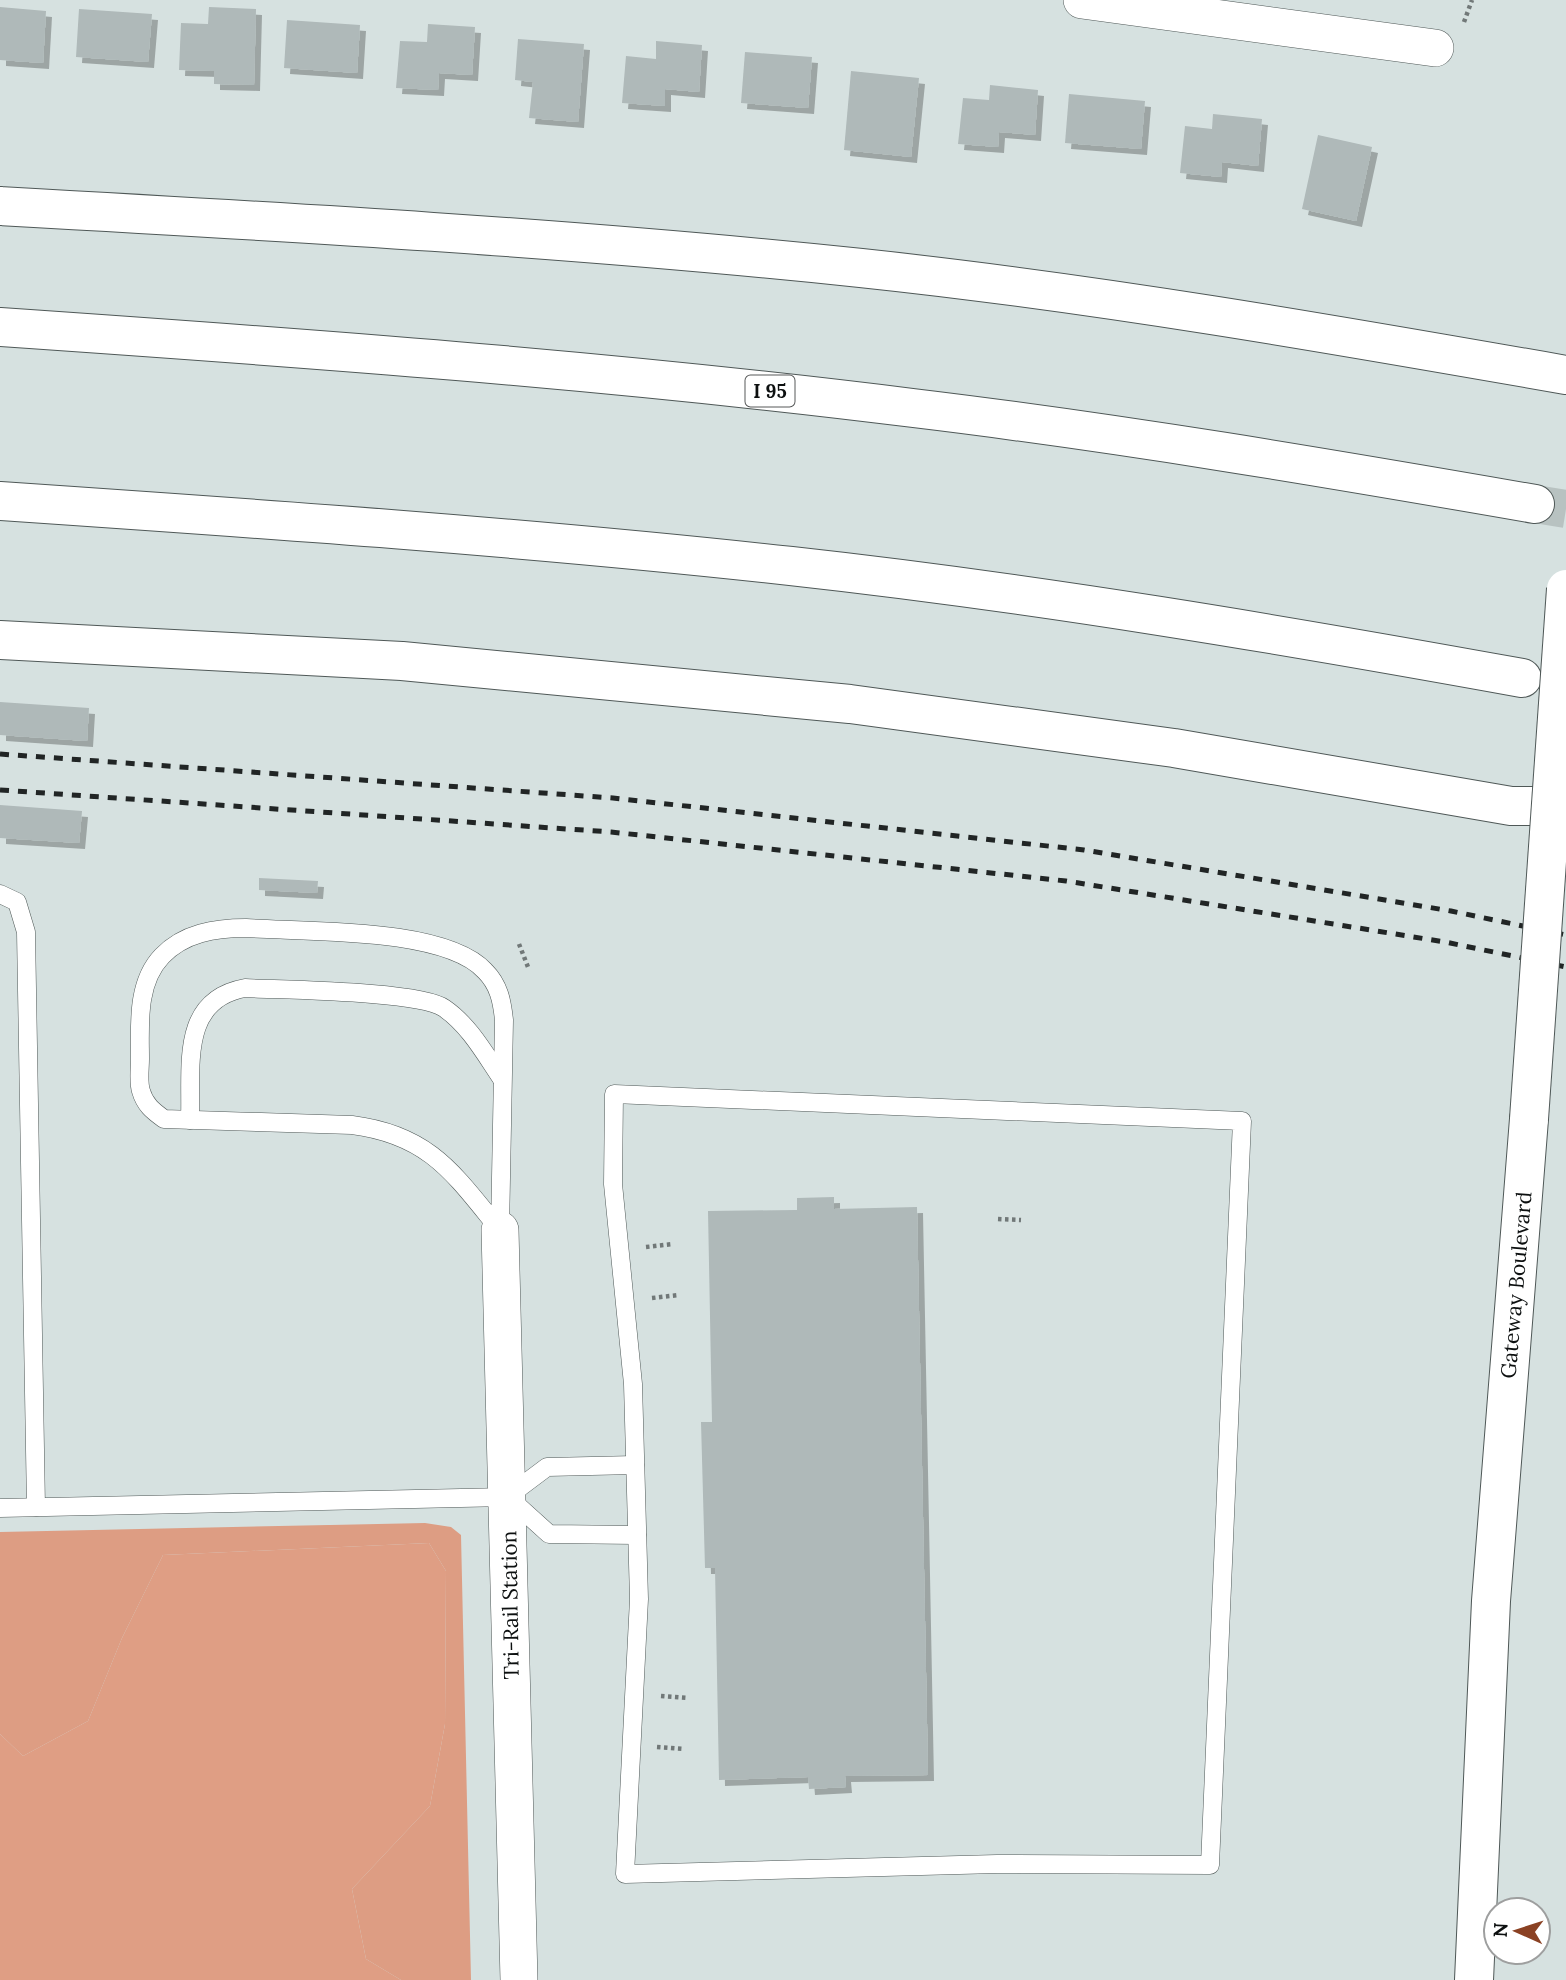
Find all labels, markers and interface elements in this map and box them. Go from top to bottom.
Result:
road number: I 95 [746,376,794,406]
street label: Gateway Boulevard [1494,1190,1538,1380]
street label: Tri-Rail Station [495,1530,525,1680]
north arrow [1482,1896,1552,1966]
text: N [1488,1922,1512,1938]

